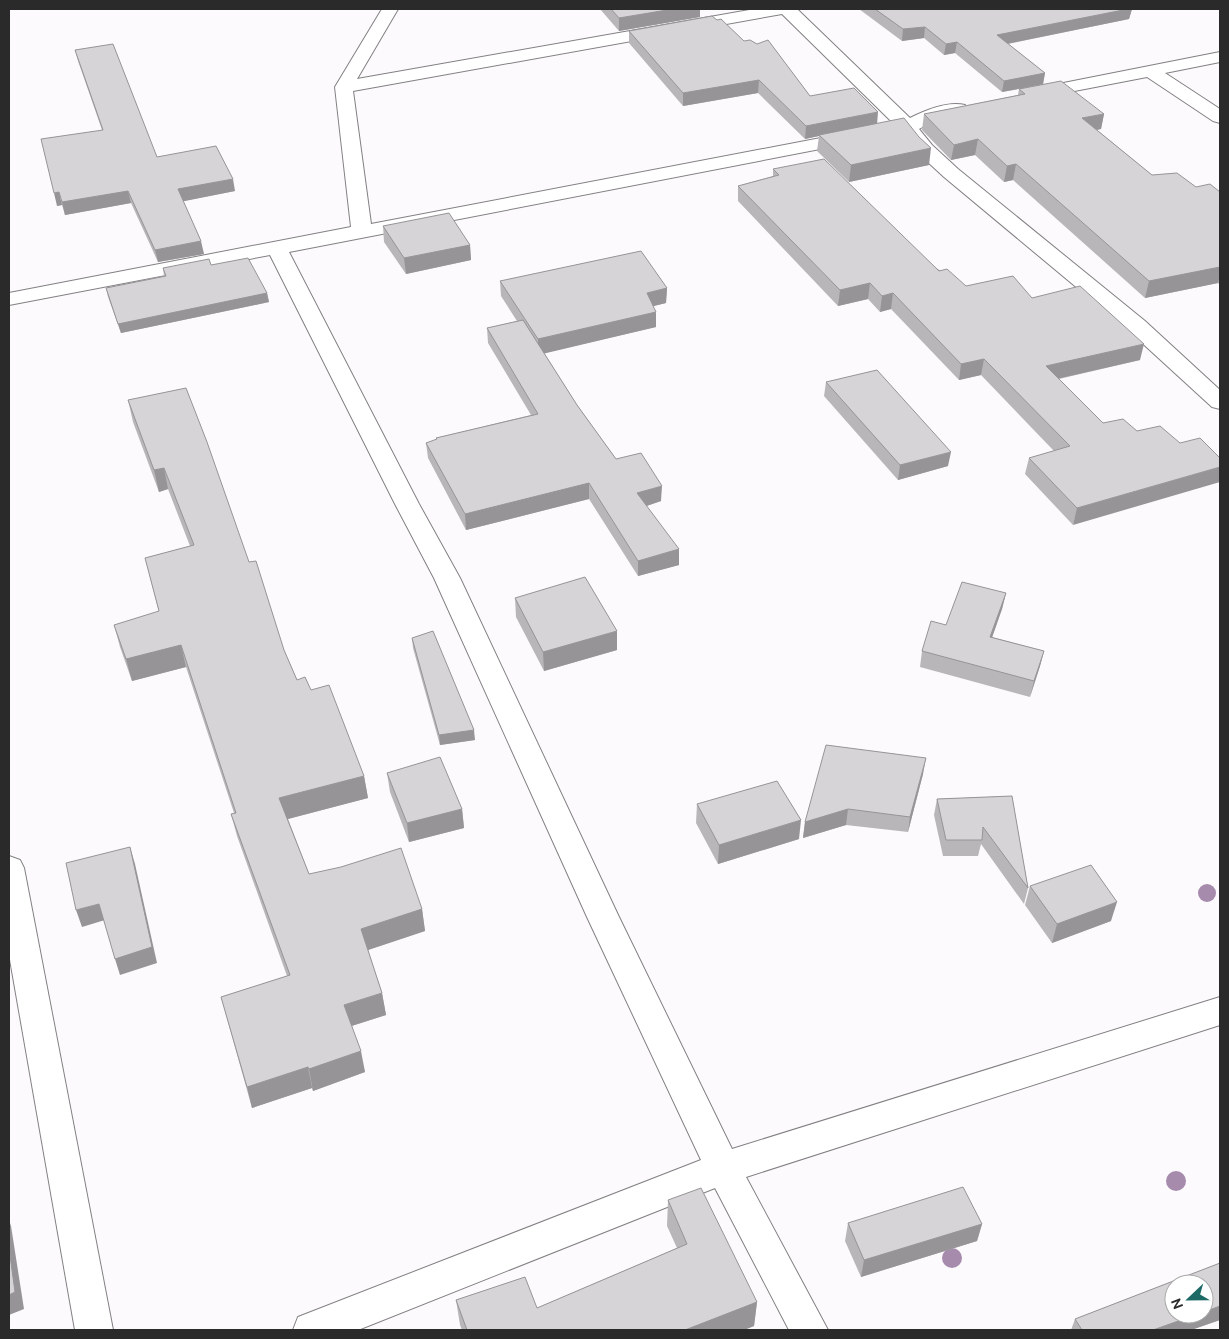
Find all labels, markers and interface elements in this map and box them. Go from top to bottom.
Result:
north arrow [1164,1274,1214,1324]
text: N [1168,1296,1186,1312]

